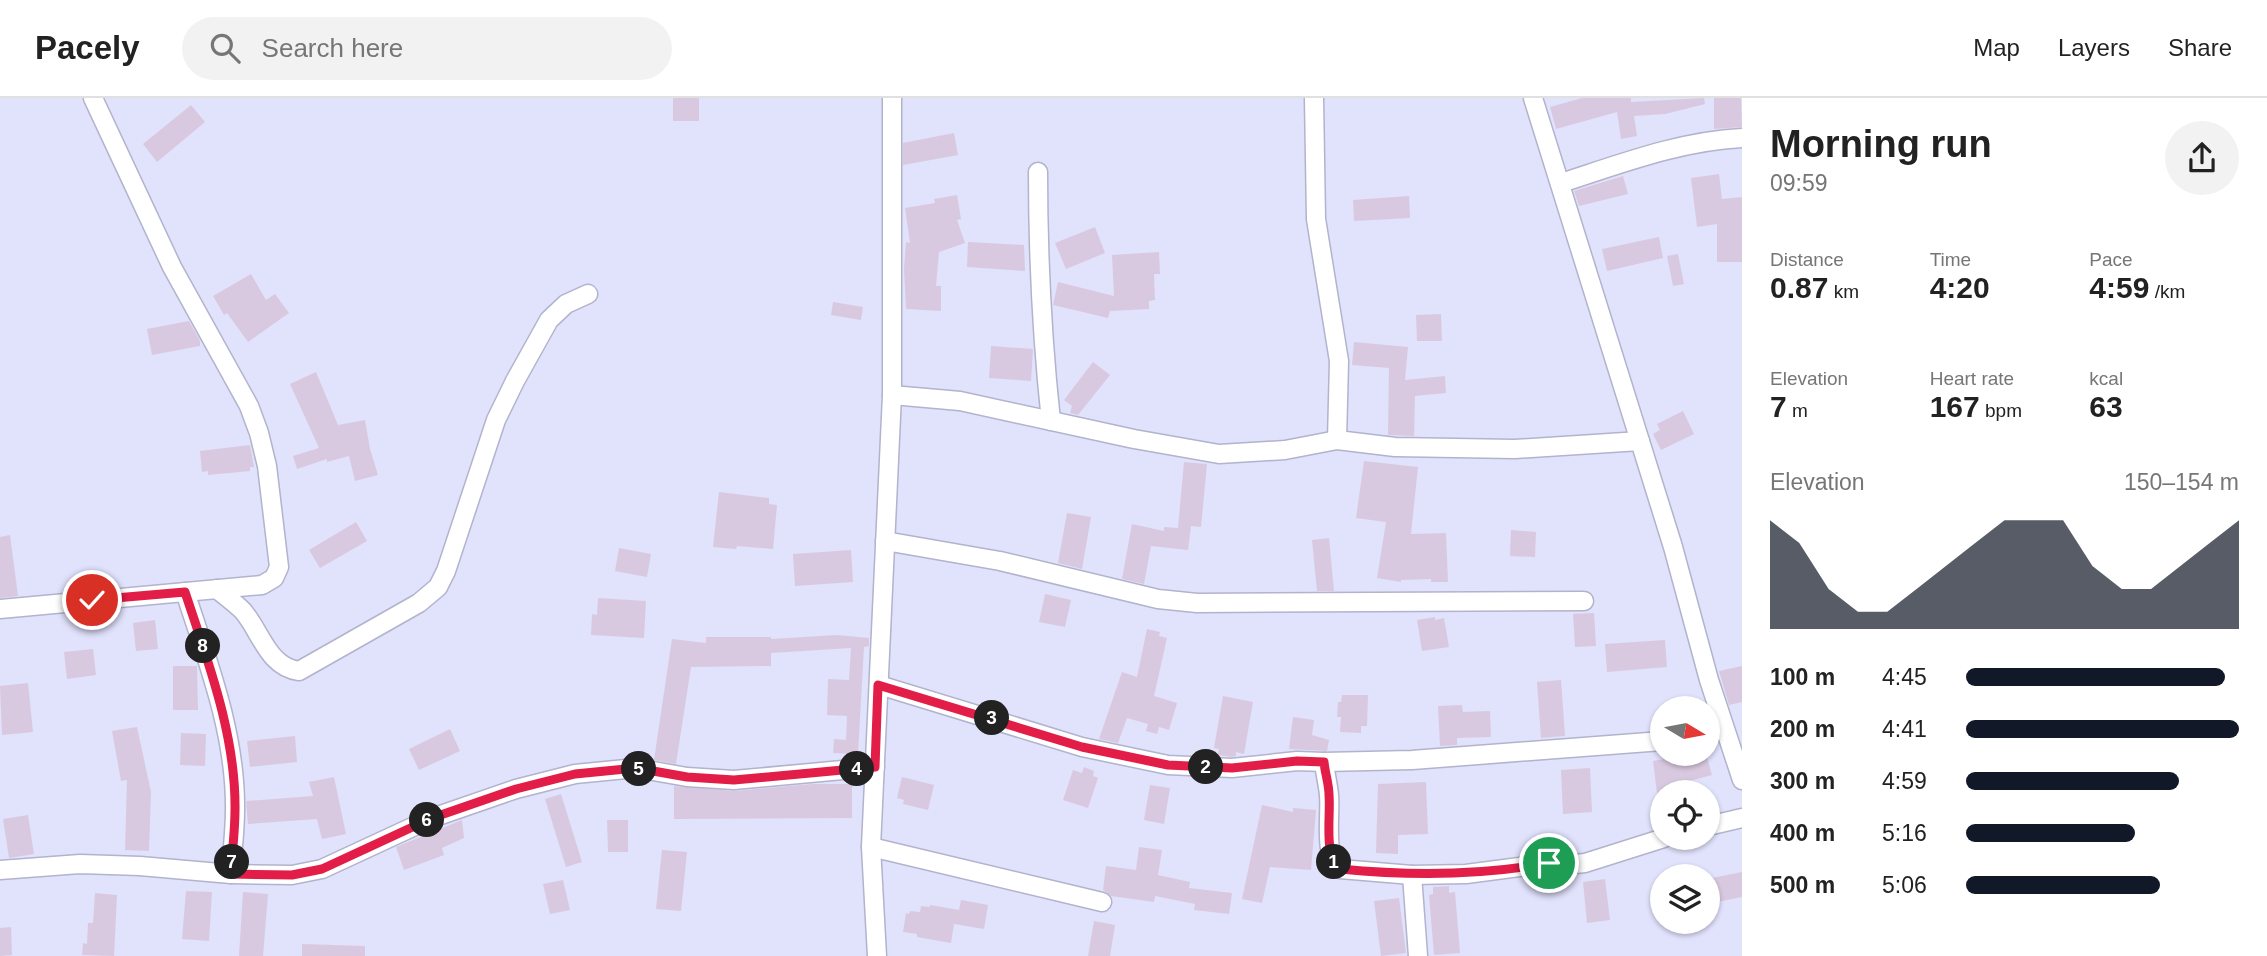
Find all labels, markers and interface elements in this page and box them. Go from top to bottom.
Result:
search box [182,17,672,80]
text: Pacely [35,29,140,66]
icon: search [206,29,244,67]
text: Search here [262,33,403,63]
text: Map [1973,34,2020,61]
text: Layers [2058,34,2130,61]
text: Share [2168,34,2232,61]
button: share [2165,121,2239,195]
text: Morning run [1770,123,1992,165]
text: 09:59 [1770,170,1828,196]
text: Distance [1770,249,1844,270]
text: Time [1930,249,1971,270]
text: Pace [2089,249,2133,270]
text: 0.87 [1770,271,1828,304]
text: 4:20 [1930,271,1990,304]
text: 4:59 [2089,271,2149,304]
text: km [1828,281,1859,302]
text: /km [2149,281,2185,302]
text: Elevation [1770,368,1848,389]
text: Heart rate [1930,368,2014,389]
text: kcal [2089,368,2123,389]
text: 7 [1770,390,1787,423]
text: 167 [1930,390,1980,423]
text: 63 [2089,390,2123,423]
text: m [1787,400,1808,421]
text: bpm [1980,400,2022,421]
text: Elevation [1770,469,1865,495]
text: 150–154 m [2124,469,2239,495]
pin [62,570,122,630]
icon: check [73,581,111,619]
pin: 8 [186,628,220,664]
text: 8 [197,635,208,656]
text: 100 m [1770,664,1835,690]
text: 4:45 [1882,664,1927,690]
north arrow [1650,696,1720,766]
map controls [1650,696,1720,934]
pin: 3 [974,700,1010,736]
text: 3 [986,707,997,728]
text: 200 m [1770,716,1835,742]
text: 4:41 [1882,716,1927,742]
pin: 2 [1188,750,1224,784]
pin: 5 [622,752,656,786]
pin: 4 [840,752,874,786]
text: 2 [1200,756,1211,777]
text: 5 [633,758,644,779]
text: 4 [851,758,862,779]
text: 300 m [1770,768,1835,794]
text: 4:59 [1882,768,1927,794]
button: locate [1650,780,1720,850]
pin: 6 [410,802,444,838]
text: 6 [421,809,432,830]
text: 400 m [1770,820,1835,846]
text: 5:16 [1882,820,1927,846]
pin [1519,833,1579,893]
pin: 7 [215,844,250,880]
pin: 1 [1316,844,1352,880]
icon: arrive [1530,844,1568,882]
text: 7 [226,851,237,872]
text: 1 [1328,851,1339,872]
button: layers [1650,864,1720,934]
text: 500 m [1770,872,1835,898]
text: 5:06 [1882,872,1927,898]

